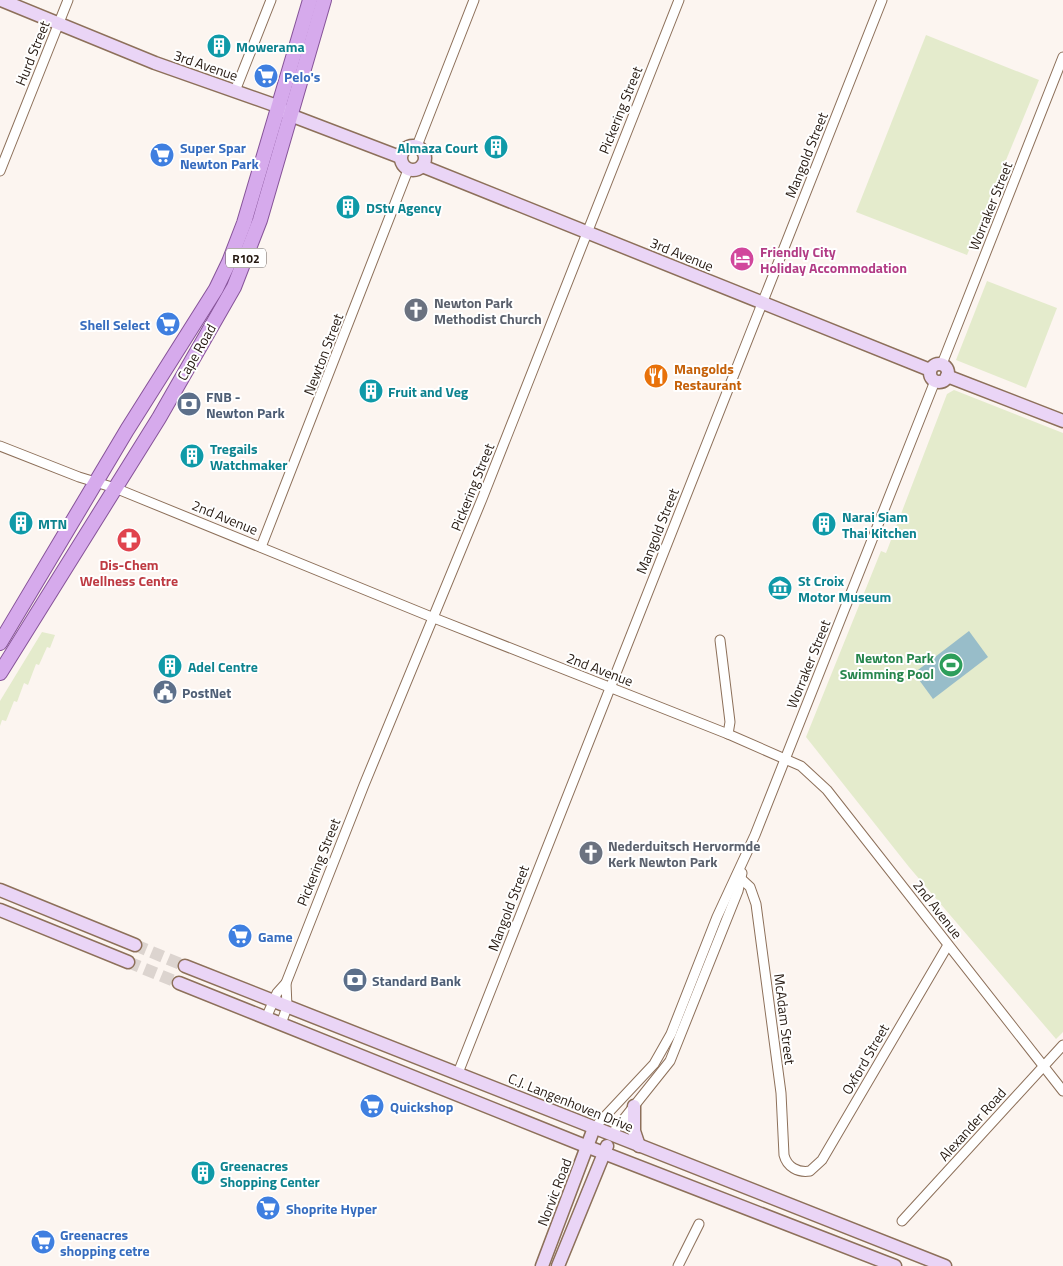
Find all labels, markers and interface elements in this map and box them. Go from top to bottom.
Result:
street label: Hurd Street [10,17,55,89]
building icon: Mowerama [206,33,232,59]
place label: Mowerama [236,36,305,57]
street label: 3rd Avenue [171,44,241,86]
supermarket icon: Pelo's [253,63,279,89]
street label: Pickering Street [593,63,647,157]
place label: Pelo's [284,66,321,87]
street label: Mangold Street [779,109,833,201]
building icon: Almaza Court [483,134,509,160]
place label: Super Spar Newton Park [180,137,259,174]
place label: Almaza Court [397,137,478,158]
supermarket icon: Super Spar Newton Park [149,142,175,168]
street label: Worraker Street [963,158,1017,253]
building icon: DStv Agency [335,194,361,220]
place label: DStv Agency [366,197,442,218]
street label: 3rd Avenue [647,232,717,276]
place label: Friendly City Holiday Accommodation [760,241,907,278]
hotel icon: Friendly City Holiday Accommodation [729,246,755,272]
road number: R102 [226,248,266,268]
place label: Newton Park Methodist Church [434,292,542,329]
church icon: Newton Park Methodist Church [403,297,429,323]
street label: Newton Street [298,310,348,398]
supermarket icon: Shell Select [155,311,181,337]
place label: Shell Select [80,314,150,335]
street label: Cape Road [171,320,221,384]
place label: Mangolds Restaurant [674,358,742,395]
restaurant icon: Mangolds Restaurant [643,363,669,389]
building icon: Fruit and Veg [358,378,384,404]
place label: Fruit and Veg [388,381,469,402]
place label: FNB - Newton Park [206,386,285,423]
bank icon: FNB - Newton Park [176,391,202,417]
place label: Tregails Watchmaker [210,438,287,475]
street label: Pickering Street [445,440,499,534]
building icon: Tregails Watchmaker [179,443,205,469]
street label: Mangold Street [630,485,684,577]
street label: 2nd Avenue [189,494,261,540]
place label: Narai Siam Thai Kitchen [842,506,917,543]
building icon: MTN [8,510,34,536]
building icon: Narai Siam Thai Kitchen [811,511,837,537]
place label: MTN [38,513,67,534]
pharmacy icon: Dis-Chem Wellness Centre [116,527,142,553]
place label: Dis-Chem Wellness Centre [80,554,178,591]
place label: St Croix Motor Museum [798,570,891,607]
museum icon: St Croix Motor Museum [767,575,793,601]
street label: Worraker Street [781,616,835,711]
street label: 2nd Avenue [564,647,636,691]
place label: Newton Park Swimming Pool [840,647,935,684]
sports icon: Newton Park Swimming Pool [938,652,964,678]
building icon: Adel Centre [157,653,183,679]
place label: Adel Centre [188,656,258,677]
public building icon: PostNet [152,679,178,705]
place label: PostNet [182,682,231,703]
street label: Pickering Street [291,815,345,909]
place label: Nederduitsch Hervormde Kerk Newton Park [608,835,760,872]
church icon: Nederduitsch Hervormde Kerk Newton Park [578,840,604,866]
street label: Mangold Street [482,862,534,954]
street label: 2nd Avenue [908,875,968,943]
supermarket icon: Game [227,923,253,949]
place label: Game [258,926,293,947]
bank icon: Standard Bank [342,967,368,993]
place label: Standard Bank [372,970,462,991]
street label: McAdam Street [769,972,801,1066]
street label: Oxford Street [836,1020,894,1098]
street label: C.J. Langenhoven Drive [505,1067,637,1137]
street label: Alexander Road [933,1083,1011,1165]
supermarket icon: Quickshop [359,1093,385,1119]
place label: Quickshop [390,1096,454,1117]
place label: Greenacres Shopping Center [220,1155,320,1192]
street label: Norvic Road [531,1155,577,1229]
building icon: Greenacres Shopping Center [190,1160,216,1186]
supermarket icon: Shoprite Hyper [255,1195,281,1221]
place label: Shoprite Hyper [286,1198,377,1219]
place label: Greenacres shopping cetre [60,1224,150,1261]
supermarket icon: Greenacres shopping cetre [30,1229,56,1255]

